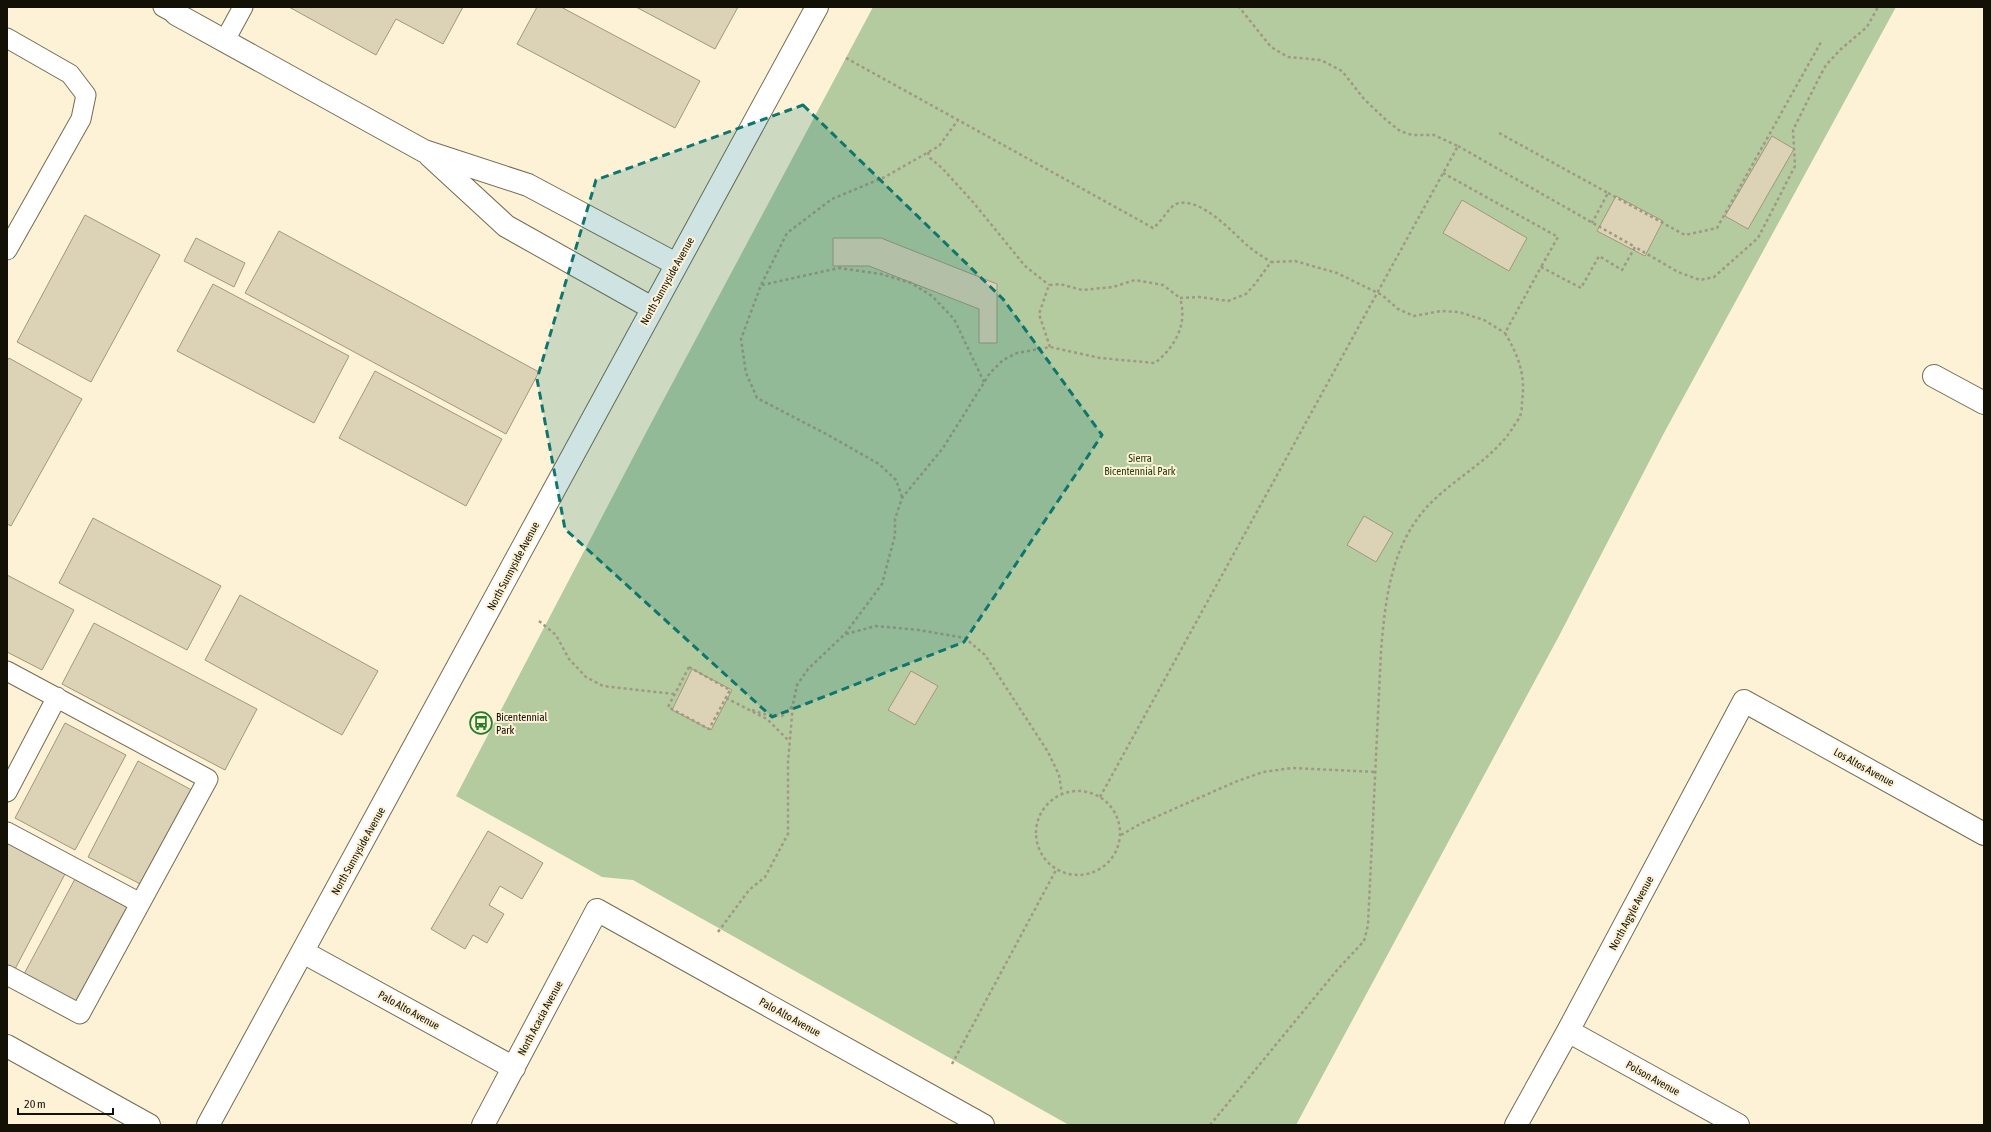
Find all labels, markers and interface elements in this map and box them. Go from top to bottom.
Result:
street label: North Sunnyside Avenue [638,235,696,327]
park label: Sierra Bicentennial Park [1104,452,1176,477]
street label: North Sunnyside Avenue [485,520,541,612]
bus stop icon: Bicentennial Park [468,710,494,736]
place label: Bicentennial Park [496,711,548,736]
street label: Los Altos Avenue [1832,745,1896,789]
street label: North Sunnyside Avenue [329,805,387,897]
street label: North Argyle Avenue [1606,874,1656,952]
street label: North Acacia Avenue [515,979,565,1057]
street label: Palo Alto Avenue [376,988,442,1032]
street label: Palo Alto Avenue [757,995,823,1039]
street label: Polson Avenue [1624,1058,1682,1098]
scale bar [18,1090,113,1116]
text: 20 m [24,1097,46,1111]

